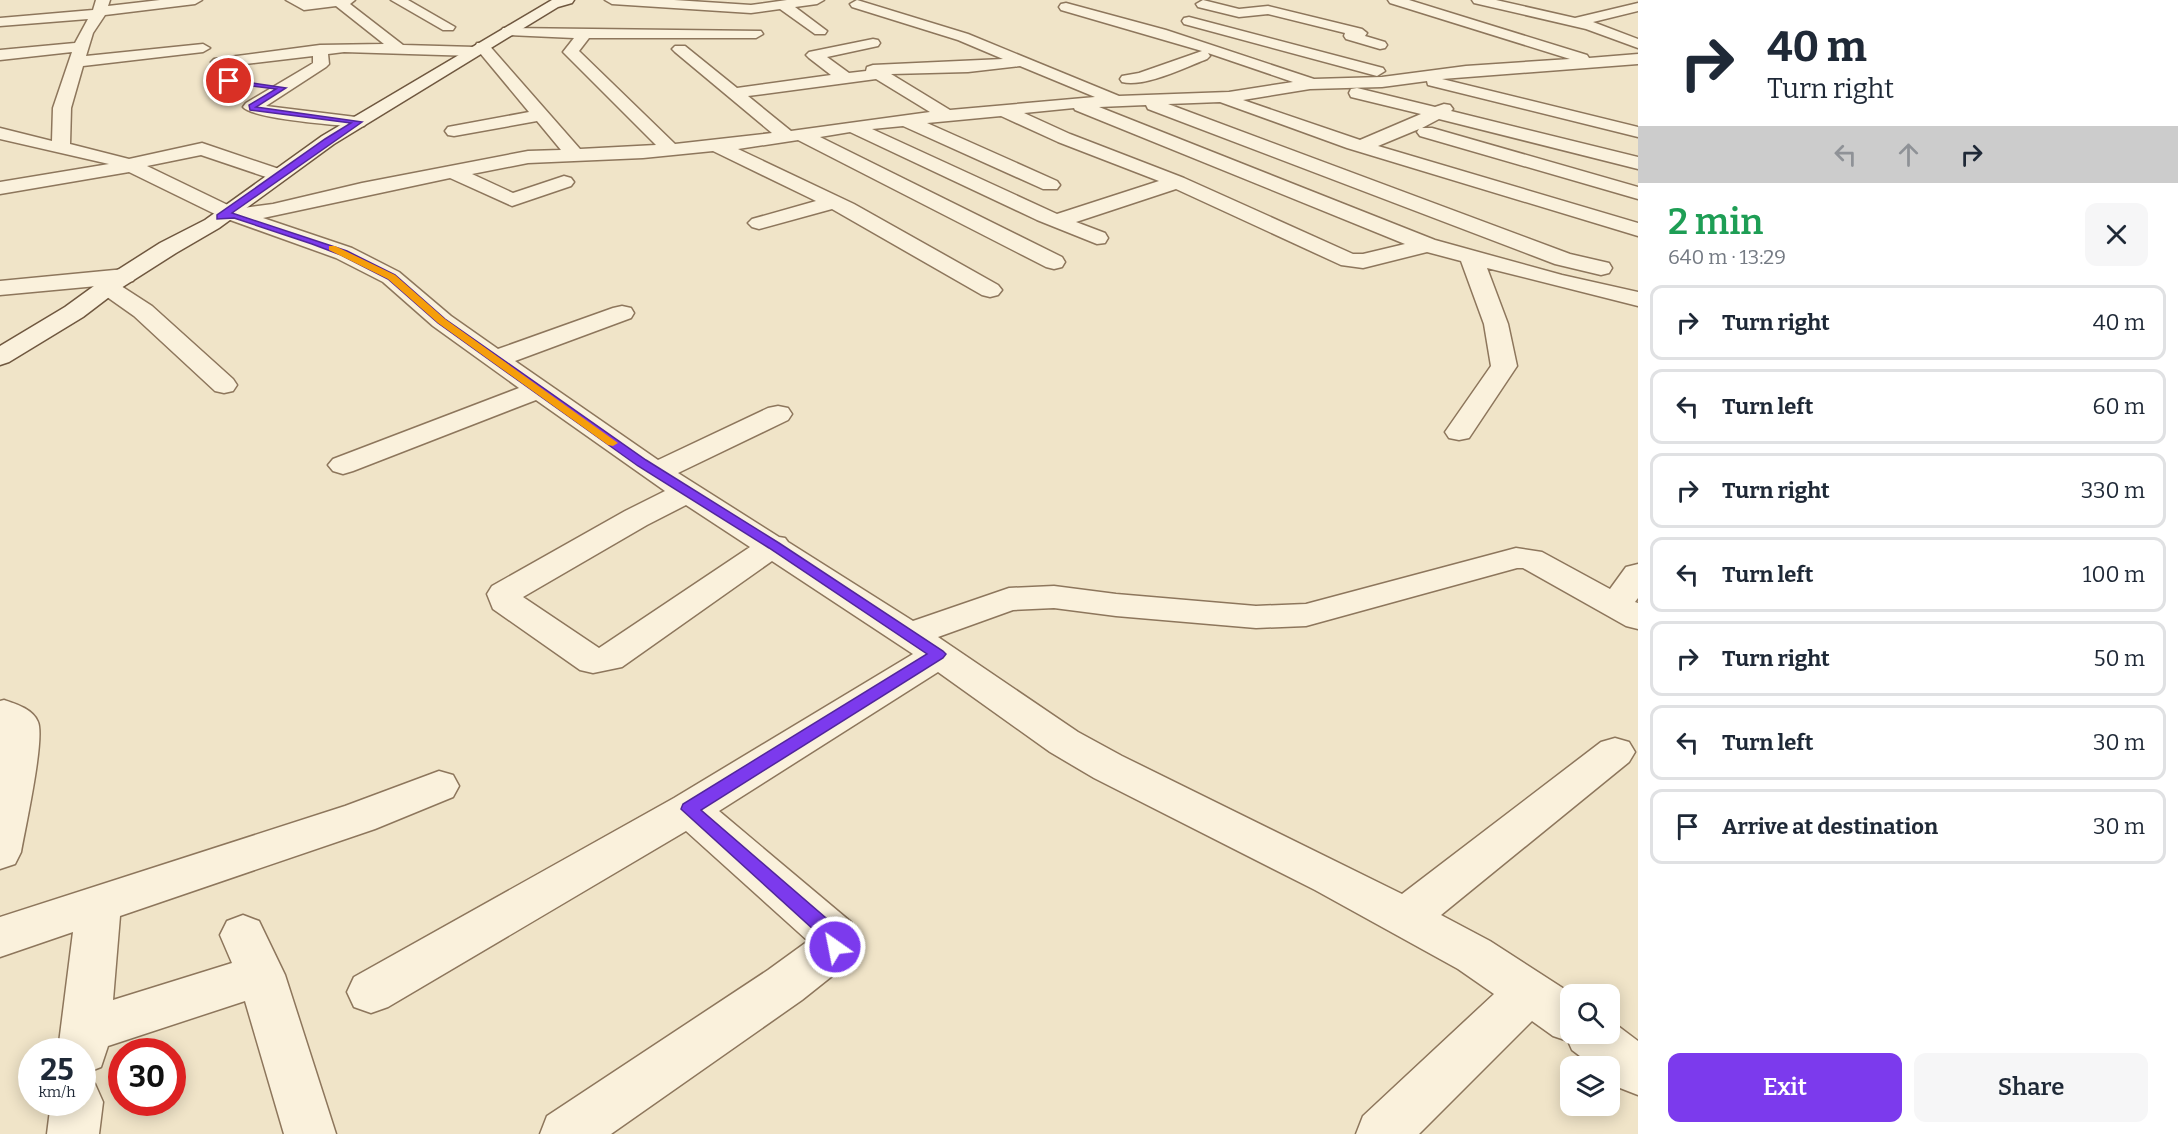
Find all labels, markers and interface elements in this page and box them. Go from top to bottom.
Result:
text: 40 m [1767,22,1867,72]
icon: right [1668,24,1746,102]
pin [203,55,254,106]
icon: arrive [212,64,245,97]
text: Turn right [1767,73,1894,105]
icon: left [1829,138,1862,171]
icon: ahead [1892,138,1925,171]
icon: right [1955,138,1988,171]
text: 2 min [1668,200,1763,244]
button: close [2085,203,2148,266]
text: 640 m · 13:29 [1668,245,1786,269]
icon: right [1671,306,1704,339]
text: Turn right [1722,309,1830,336]
text: 40 m [2093,309,2145,336]
icon: left [1671,390,1704,423]
text: Turn left [1722,393,1814,420]
text: 60 m [2093,393,2145,420]
icon: right [1671,474,1704,507]
text: Turn right [1722,477,1830,504]
text: 330 m [2081,477,2145,504]
icon: left [1671,558,1704,591]
text: Turn left [1722,561,1814,588]
text: 100 m [2082,561,2145,588]
icon: right [1671,642,1704,675]
text: Turn right [1722,645,1830,672]
text: 50 m [2094,645,2145,672]
icon: left [1671,726,1704,759]
text: Turn left [1722,729,1814,756]
text: 30 m [2093,729,2145,756]
icon: arrive [1671,810,1704,843]
text: Arrive at destination [1722,813,1938,840]
text: 30 m [2093,813,2145,840]
position arrow [803,915,867,979]
map controls [1560,984,1620,1116]
button: search [1560,984,1620,1044]
speed limit sign: 30 [108,1038,186,1116]
text: 25 [40,1052,74,1088]
button: Exit [1668,1053,1902,1122]
button: Share [1914,1053,2148,1122]
button: layers [1560,1056,1620,1116]
text: km/h [38,1083,76,1101]

